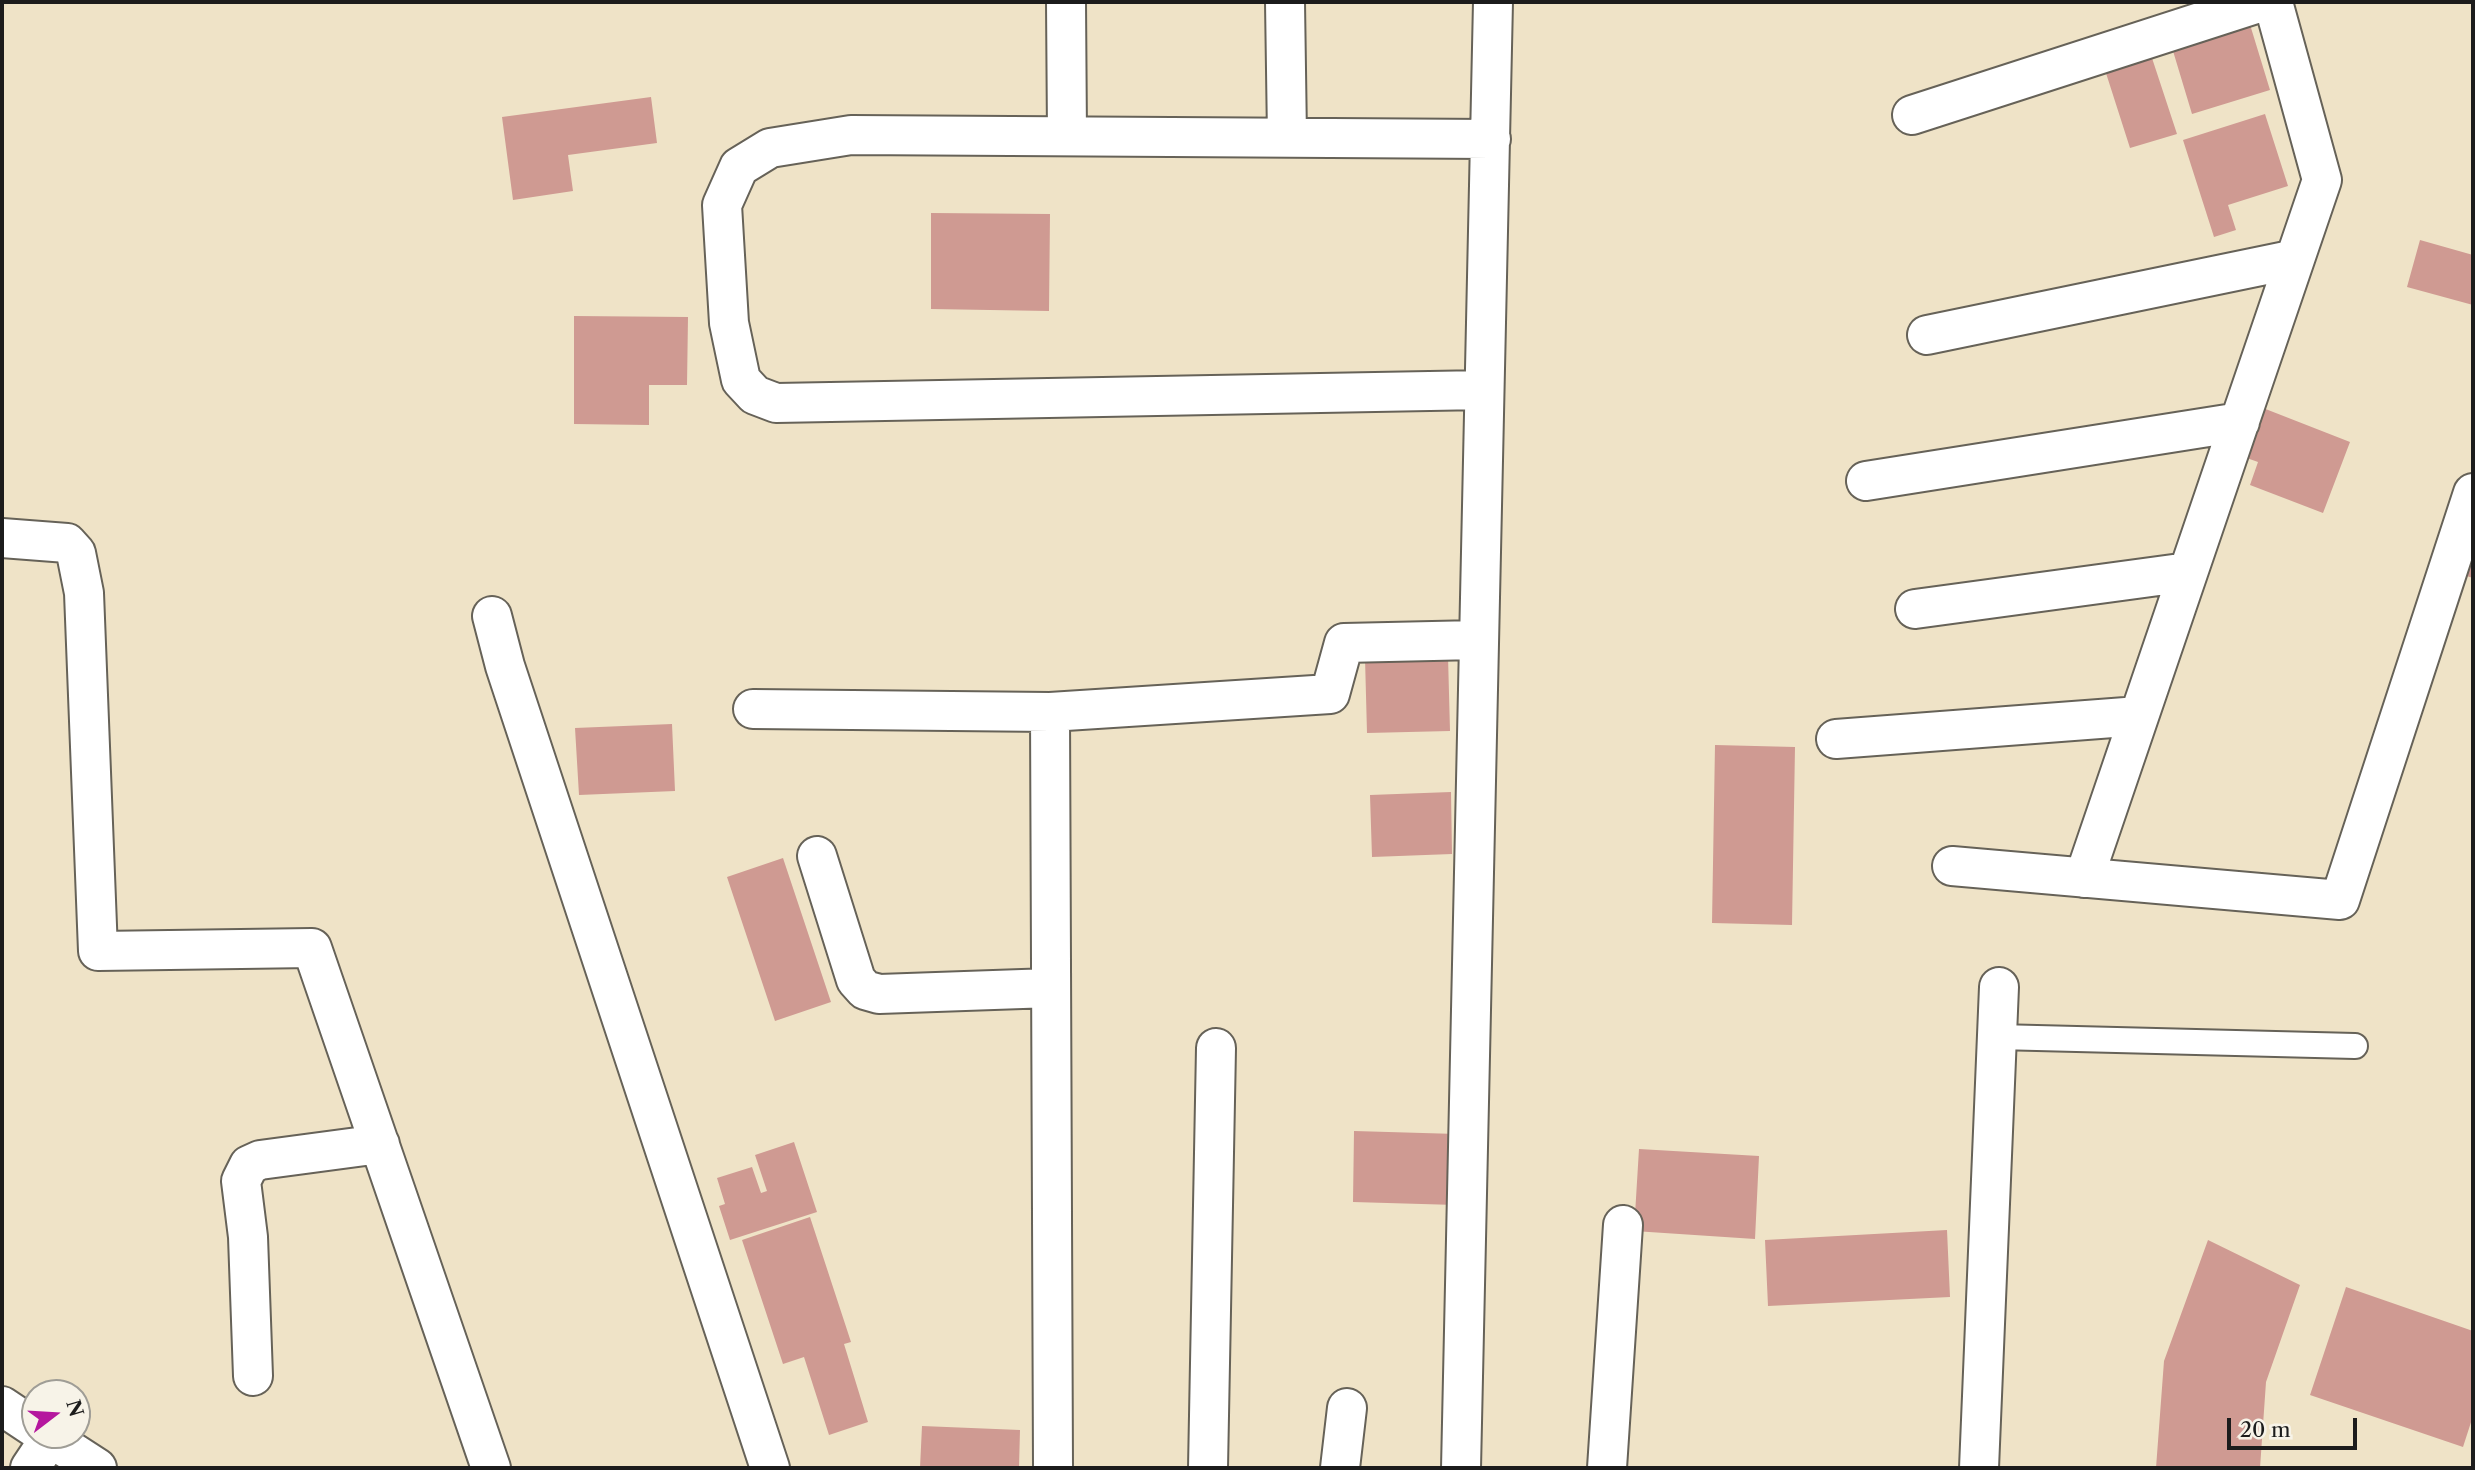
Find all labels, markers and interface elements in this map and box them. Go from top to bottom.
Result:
north arrow [21,1379,91,1449]
text: N [61,1397,88,1420]
scale bar [2230,1404,2360,1448]
text: 20 m [2240,1417,2291,1442]

